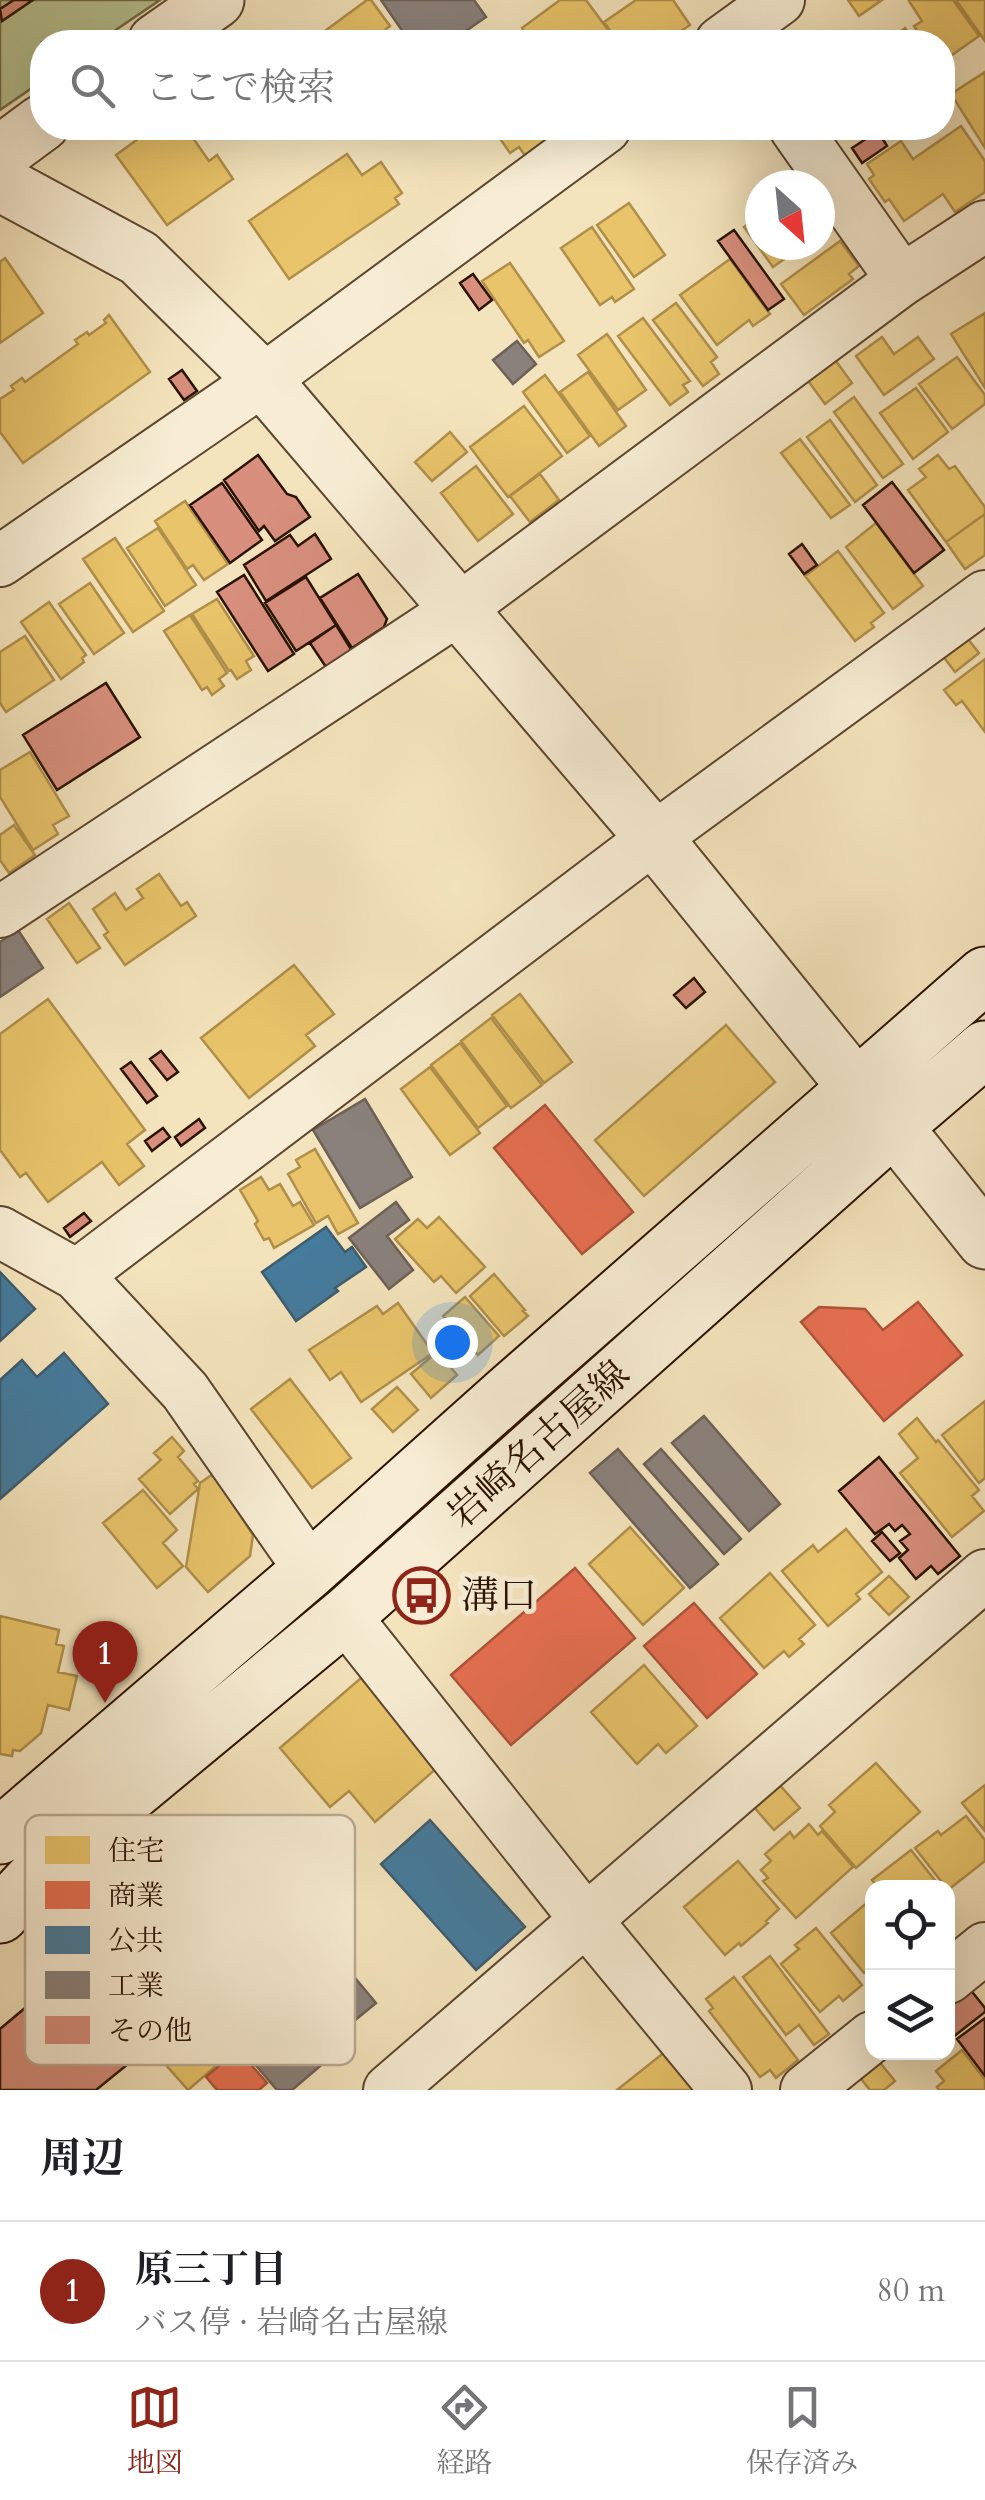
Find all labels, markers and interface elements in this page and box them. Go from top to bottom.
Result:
search box [30,30,955,140]
icon: search [65,58,120,113]
text: ここで検索 [145,62,335,114]
north arrow [745,170,835,260]
your location [427,1317,478,1368]
street label: 岩崎名古屋線 [437,1349,641,1540]
bus stop icon: 溝口 [392,1565,452,1625]
place label: 溝口 [461,1570,537,1622]
pin: 1 [72,1620,138,1703]
legend [25,1815,355,2065]
text: 住宅 [108,1832,164,1870]
text: 商業 [108,1877,164,1915]
map controls [865,1880,955,2060]
button: locate [865,1880,955,1970]
text: 公共 [108,1922,164,1960]
text: 工業 [108,1967,164,2005]
button: layers [865,1970,955,2060]
text: その他 [108,2012,192,2050]
text: 周辺 [40,2130,124,2187]
text: 原三丁目 [135,2244,287,2296]
text: 1 [64,2269,81,2313]
text: 80 m [877,2269,945,2313]
text: バス停 · 岩崎名古屋線 [135,2301,448,2345]
tab: 地図 [127,2380,183,2482]
tab: 経路 [436,2380,492,2482]
tab: 保存済み [746,2380,858,2482]

